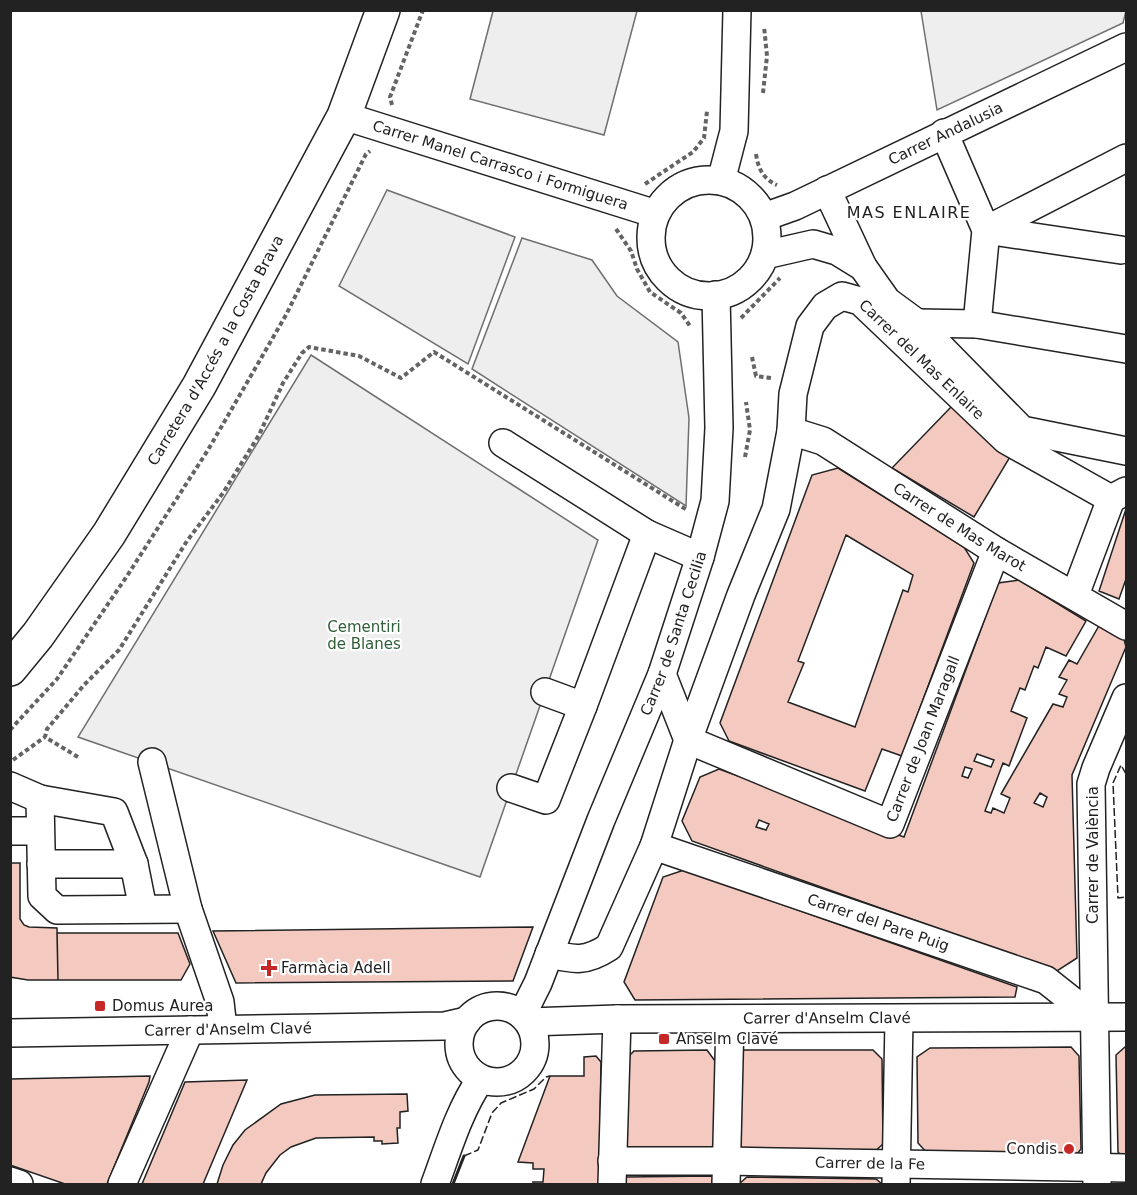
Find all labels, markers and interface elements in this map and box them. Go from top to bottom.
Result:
street label: Carrer Andalusia [885,98,1006,169]
street label: Carrer Manel Carrasco i Formiguera [370,117,631,214]
district label: MAS ENLAIRE [847,203,971,222]
street label: Carretera d'Accés a la Costa Brava [144,232,287,469]
street label: Carrer del Mas Enlaire [855,296,988,423]
street label: Carrer de Mas Marot [890,479,1029,575]
street label: Carrer de Santa Cecilia [637,549,710,718]
park label: Cementiri de Blanes [327,618,401,653]
street label: Carrer de Joan Maragall [883,653,963,825]
street label: Carrer de València [1084,786,1102,924]
street label: Carrer del Pare Puig [805,890,952,955]
place label: Farmàcia Adell [281,959,391,977]
marker: Farmàcia Adell [262,961,276,975]
place label: Domus Aurea [112,997,213,1015]
marker: Domus Aurea [93,999,107,1013]
street label: Carrer d'Anselm Clavé [743,1009,911,1028]
street label: Carrer d'Anselm Clavé [144,1019,312,1040]
place label: Anselm Clavé [676,1030,778,1048]
marker: Anselm Clavé [657,1032,671,1046]
place label: Condis [1006,1140,1057,1158]
marker: Condis [1062,1142,1076,1156]
street label: Carrer de la Fe [815,1154,925,1173]

